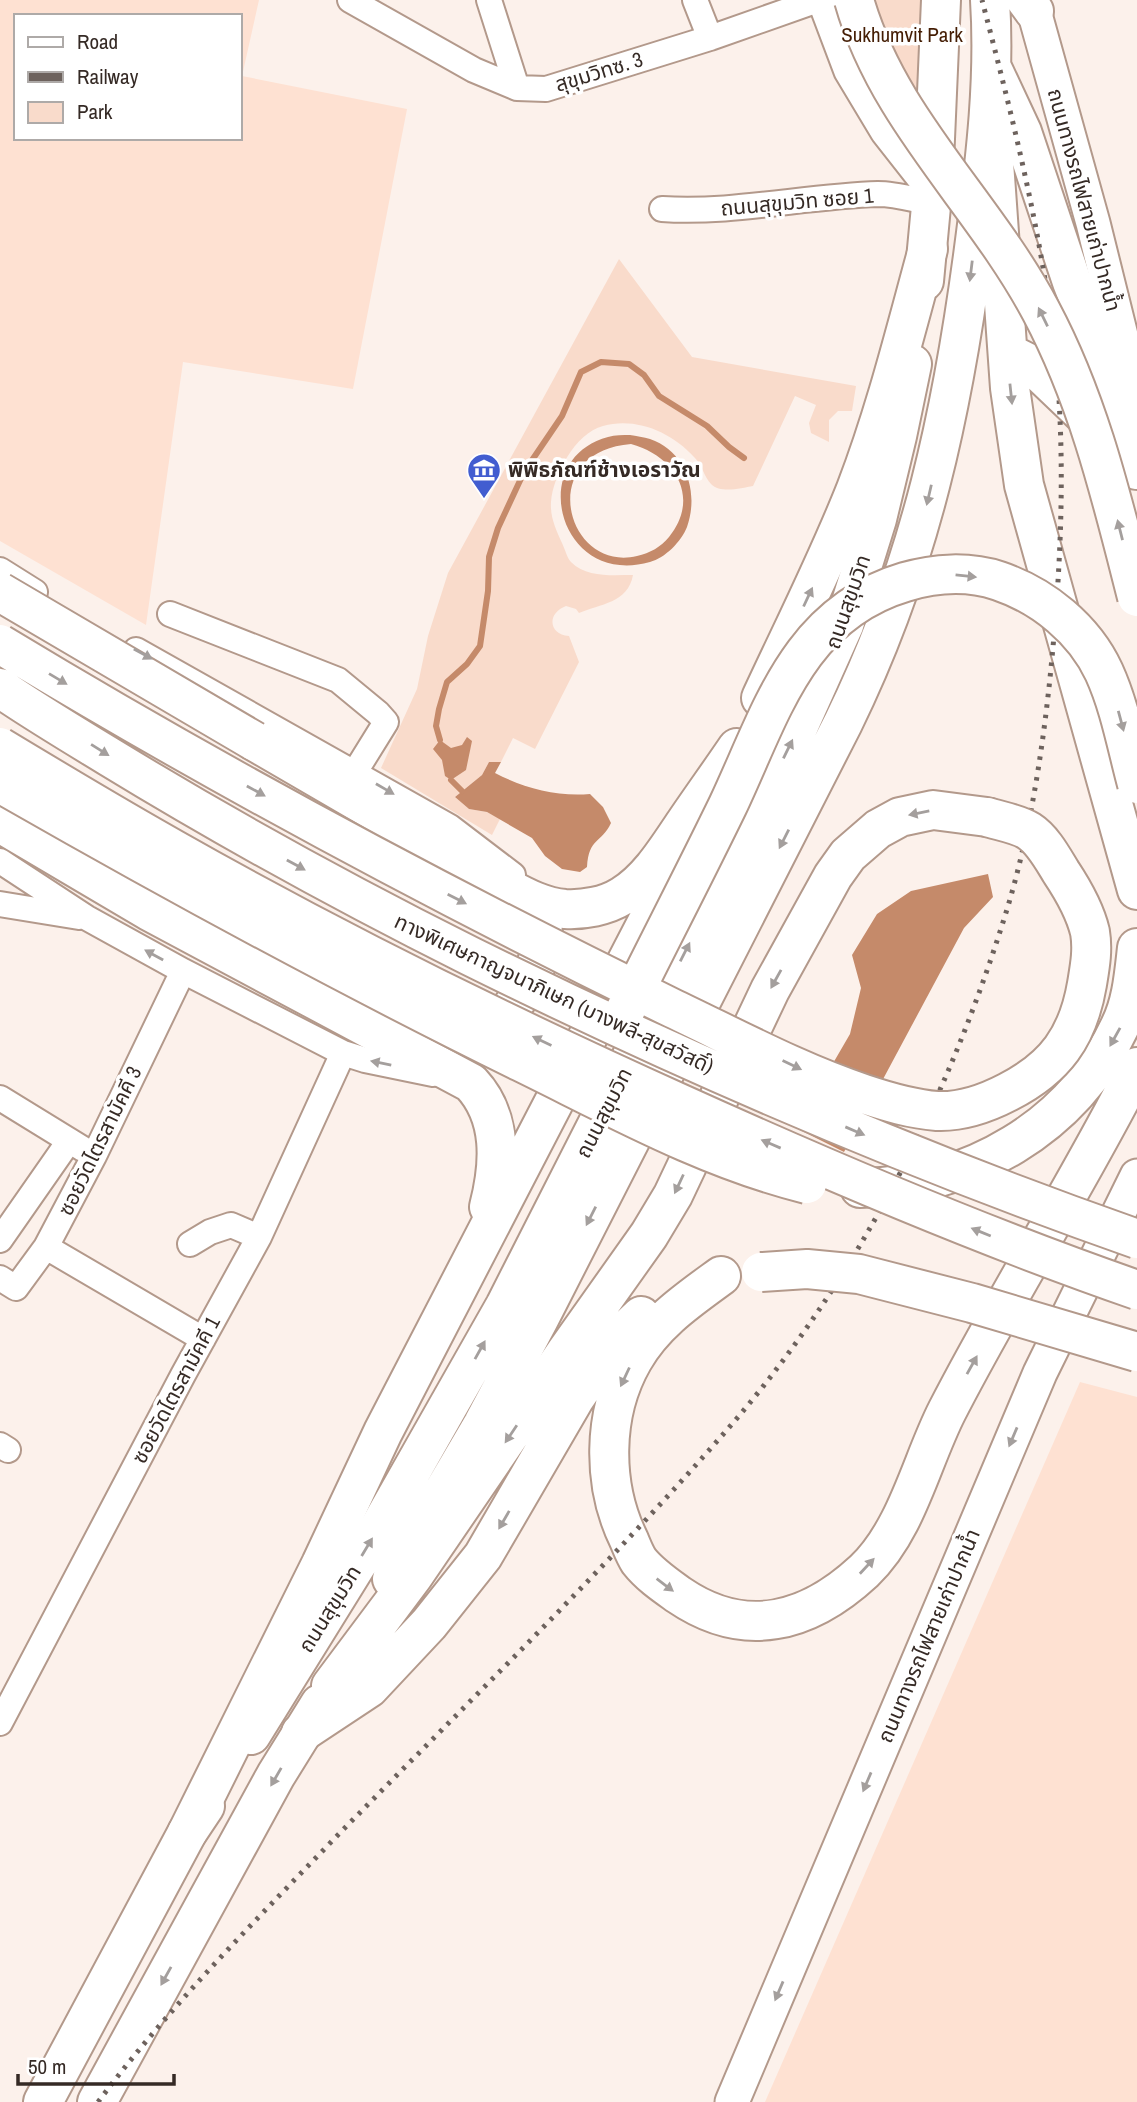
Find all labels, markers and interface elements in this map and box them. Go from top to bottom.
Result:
legend [14,14,242,140]
park label: Sukhumvit Park [841,20,963,49]
text: Road [77,27,118,56]
street label: สุขุมวิทซ. 3 [551,44,646,99]
text: Railway [77,62,139,91]
street label: ถนนทางรถไฟสายเก่าปากน้ำ [1041,85,1128,315]
text: Park [77,97,113,126]
street label: ถนนสุขุมวิท ซอย 1 [719,180,875,223]
one-way arrow [966,261,977,283]
one-way arrow [1038,307,1049,327]
one-way arrow [1006,383,1017,405]
museum icon: พิพิธภัณฑ์ช้างเอราวัณ [465,451,503,500]
place label: พิพิธภัณฑ์ช้างเอราวัณ [508,455,701,484]
one-way arrow [923,484,934,506]
one-way arrow [1114,519,1125,541]
street label: ถนนสุขุมวิท [818,551,877,653]
one-way arrow [955,570,977,581]
one-way arrow [802,587,814,607]
one-way arrow [134,648,153,660]
one-way arrow [49,673,68,685]
one-way arrow [1116,711,1126,732]
one-way arrow [783,739,794,759]
one-way arrow [90,744,109,757]
one-way arrow [375,783,394,795]
one-way arrow [247,785,266,797]
one-way arrow [908,808,930,819]
one-way arrow [779,829,790,849]
one-way arrow [286,859,306,871]
one-way arrow [447,893,467,904]
street label: ทางพิเศษกาญจนาภิเษก (บางพลี-สุขสวัสดิ์) [390,907,719,1080]
one-way arrow [680,942,691,962]
one-way arrow [144,949,164,961]
one-way arrow [770,969,782,989]
one-way arrow [1109,1027,1120,1047]
one-way arrow [532,1035,552,1046]
one-way arrow [370,1058,392,1069]
one-way arrow [782,1060,802,1071]
street label: ซอยวัดไตรสามัคคี 3 [51,1061,148,1220]
street label: ถนนสุขุมวิท [568,1063,639,1163]
one-way arrow [845,1125,865,1137]
one-way arrow [761,1139,782,1150]
one-way arrow [673,1174,684,1194]
one-way arrow [586,1206,597,1226]
one-way arrow [971,1227,992,1238]
street label: ซอยวัดไตรสามัคคี 1 [125,1311,227,1468]
one-way arrow [474,1340,486,1360]
one-way arrow [966,1356,978,1375]
one-way arrow [619,1367,630,1387]
one-way arrow [504,1425,518,1443]
one-way arrow [1007,1426,1018,1447]
one-way arrow [497,1510,510,1529]
street label: ถนนทางรถไฟสายเก่าปากน้ำ [870,1524,987,1747]
one-way arrow [361,1538,374,1557]
one-way arrow [858,1558,874,1575]
street label: ถนนสุขุมวิท [291,1560,368,1658]
one-way arrow [656,1577,674,1592]
one-way arrow [270,1767,282,1787]
one-way arrow [862,1772,873,1793]
one-way arrow [160,1967,172,1986]
one-way arrow [773,1981,784,2002]
scale bar [18,2042,173,2086]
text: 50 m [28,2052,66,2081]

